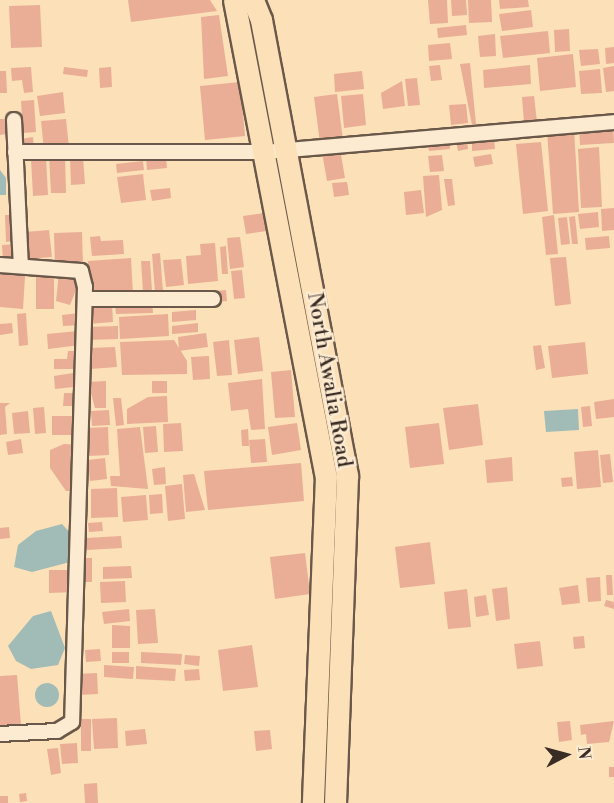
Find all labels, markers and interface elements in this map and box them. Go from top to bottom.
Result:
street label: North Awalia Road [301,291,357,469]
north arrow [536,725,596,785]
text: N [573,746,595,760]

